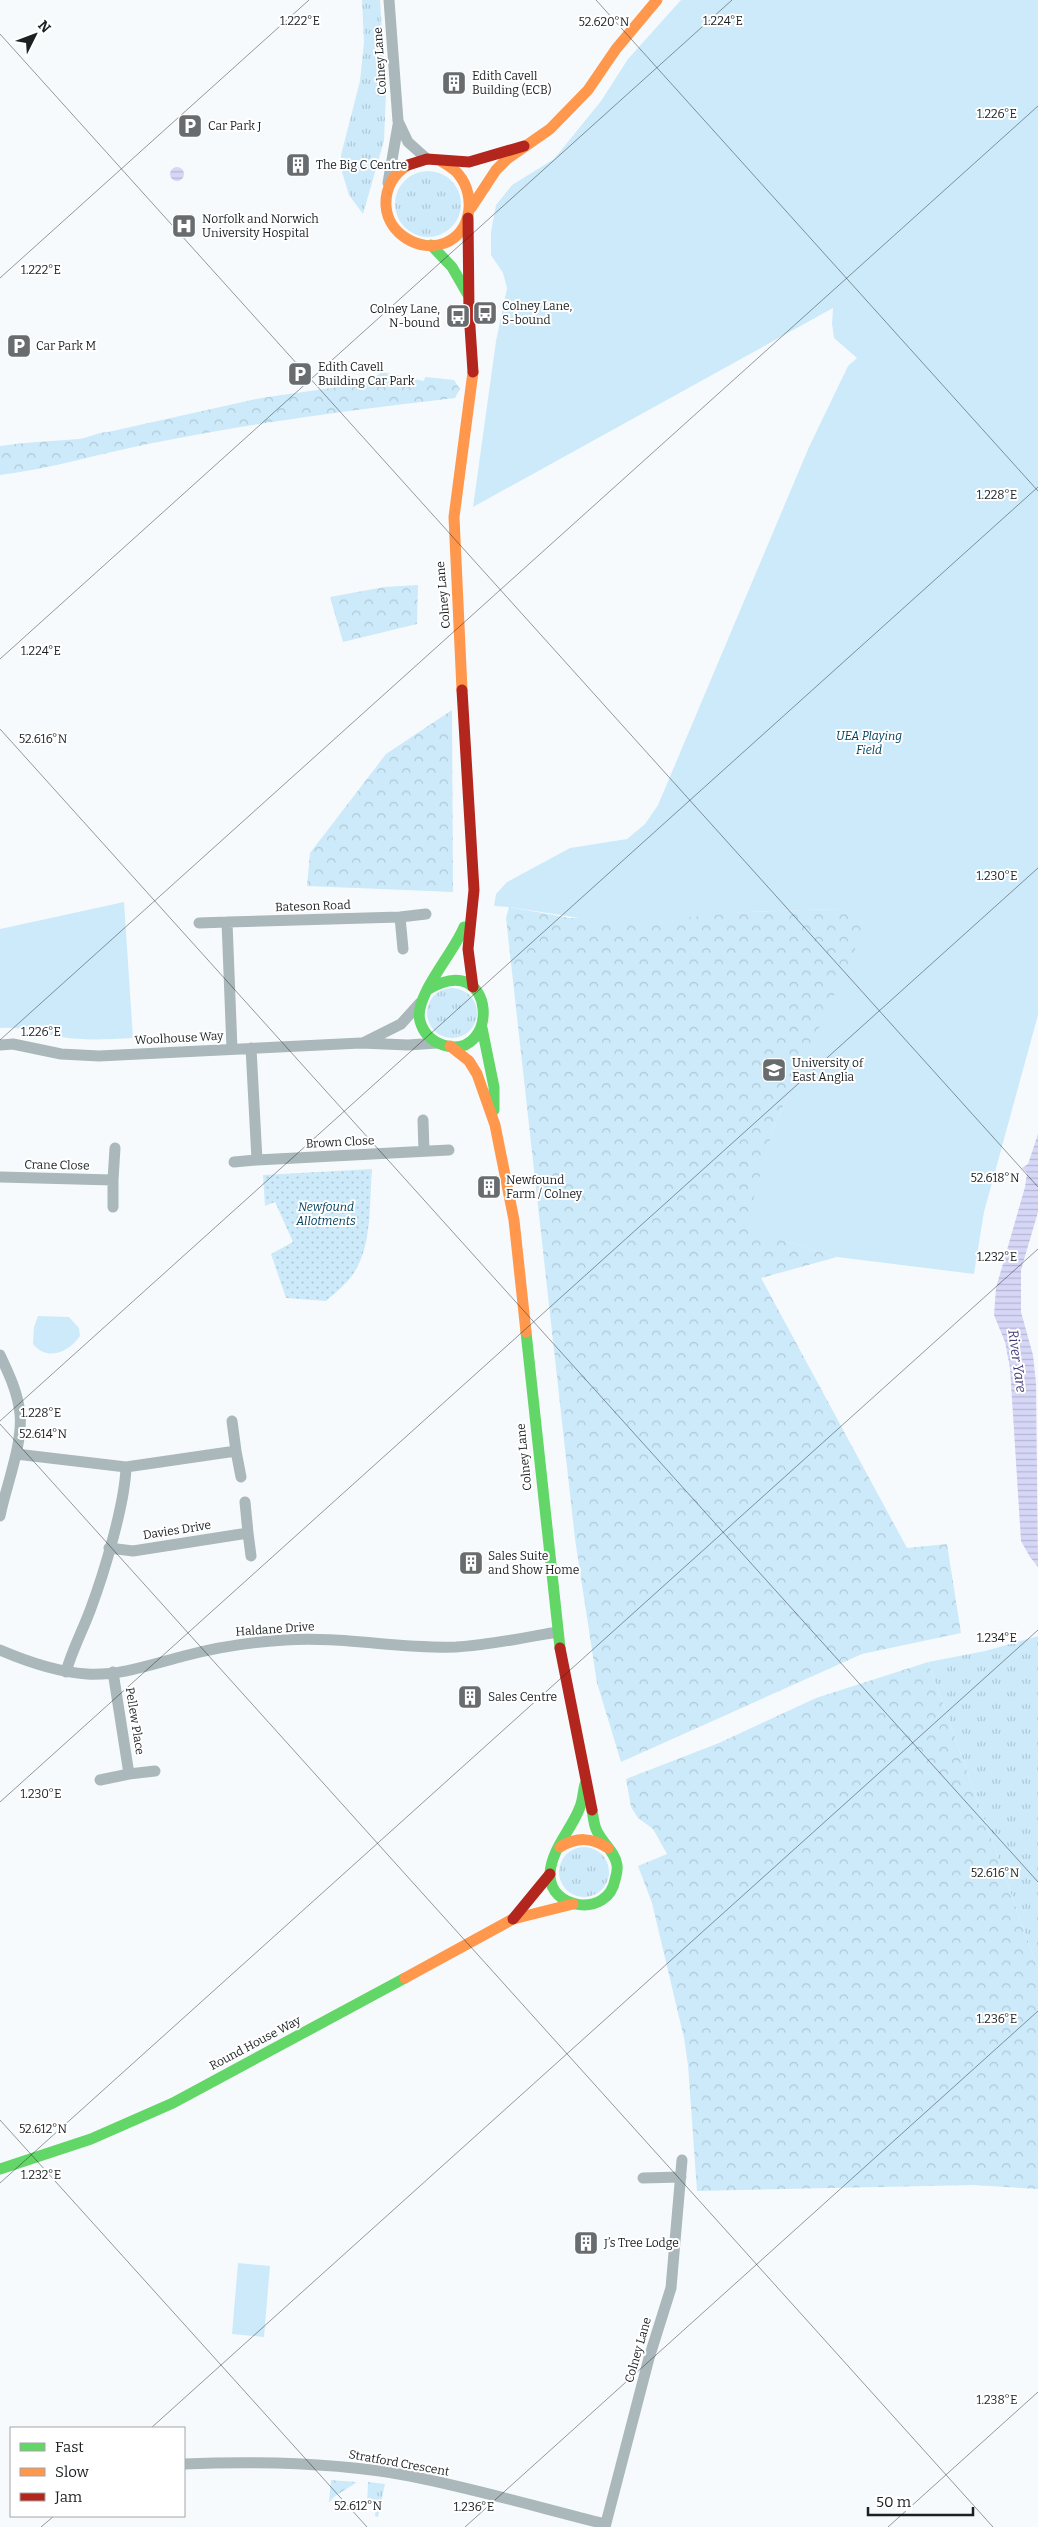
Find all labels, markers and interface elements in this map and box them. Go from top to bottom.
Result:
north arrow [10,10,60,60]
text: 1.222°E [280,14,320,28]
text: 1.224°E [703,14,743,28]
text: 52.620°N [579,15,630,29]
text: N [34,17,54,36]
street label: Colney Lane [371,27,389,95]
place label: Edith Cavell Building (ECB) [472,69,552,97]
building icon: Edith Cavell Building (ECB) [441,70,467,96]
text: 1.226°E [977,107,1017,121]
parking icon: Car Park J [177,113,203,139]
place label: Car Park J [208,119,261,133]
building icon: The Big C Centre [285,152,311,178]
place label: The Big C Centre [316,158,407,172]
place label: Norfolk and Norwich University Hospital [202,212,319,240]
hospital icon: Norfolk and Norwich University Hospital [171,213,197,239]
text: 1.222°E [21,263,61,277]
place label: Colney Lane, S-bound [502,299,573,327]
bus stop icon: Colney Lane, S-bound [472,300,498,326]
place label: Colney Lane, N-bound [370,302,440,330]
bus stop icon: Colney Lane, N-bound [445,303,471,329]
parking icon: Car Park M [6,333,32,359]
place label: Car Park M [36,339,96,353]
place label: Edith Cavell Building Car Park [318,360,415,388]
parking icon: Edith Cavell Building Car Park [287,361,313,387]
text: 1.228°E [977,488,1017,502]
street label: Colney Lane [433,561,453,629]
text: 1.224°E [21,644,61,658]
park label: UEA Playing Field [836,729,902,757]
text: 52.616°N [19,732,68,746]
text: 1.230°E [976,869,1018,883]
street label: Bateson Road [275,898,351,914]
text: 1.226°E [21,1025,61,1039]
street label: Woolhouse Way [134,1029,224,1047]
place label: University of East Anglia [792,1056,864,1084]
school or university icon: University of East Anglia [761,1057,787,1083]
street label: Brown Close [305,1133,375,1151]
street label: Crane Close [24,1157,90,1173]
text: 52.618°N [971,1171,1020,1185]
place label: Newfound Farm / Colney [506,1173,583,1201]
building icon: Newfound Farm / Colney [476,1174,502,1200]
park label: Newfound Allotments [295,1200,356,1228]
text: 1.232°E [977,1250,1017,1264]
water label: River Yare [1004,1329,1030,1393]
text: 1.228°E [21,1406,61,1420]
street label: Colney Lane [514,1423,534,1491]
text: 52.614°N [19,1427,68,1441]
street label: Davies Drive [142,1518,212,1542]
place label: Sales Suite and Show Home [488,1549,579,1577]
building icon: Sales Suite and Show Home [458,1550,484,1576]
street label: Haldane Drive [235,1619,315,1639]
text: 1.234°E [977,1631,1017,1645]
building icon: Sales Centre [457,1684,483,1710]
street label: Pellew Place [123,1686,147,1756]
place label: Sales Centre [488,1690,557,1704]
text: 1.230°E [20,1787,62,1801]
text: 52.616°N [971,1866,1020,1880]
text: 1.236°E [977,2012,1017,2026]
street label: Round House Way [207,2013,304,2073]
text: 52.612°N [19,2122,68,2136]
text: 1.232°E [21,2168,61,2182]
building icon: J’s Tree Lodge [573,2230,599,2256]
place label: J’s Tree Lodge [603,2236,679,2250]
street label: Colney Lane [622,2316,654,2384]
text: 1.238°E [977,2393,1017,2407]
legend [10,2427,185,2517]
text: Fast [55,2438,84,2456]
street label: Stratford Crescent [348,2447,451,2479]
text: Slow [55,2463,90,2481]
scale bar [868,2484,973,2516]
text: Jam [54,2488,83,2506]
text: 50 m [876,2493,912,2511]
text: 52.612°N [334,2499,383,2513]
text: 1.236°E [454,2500,494,2514]

